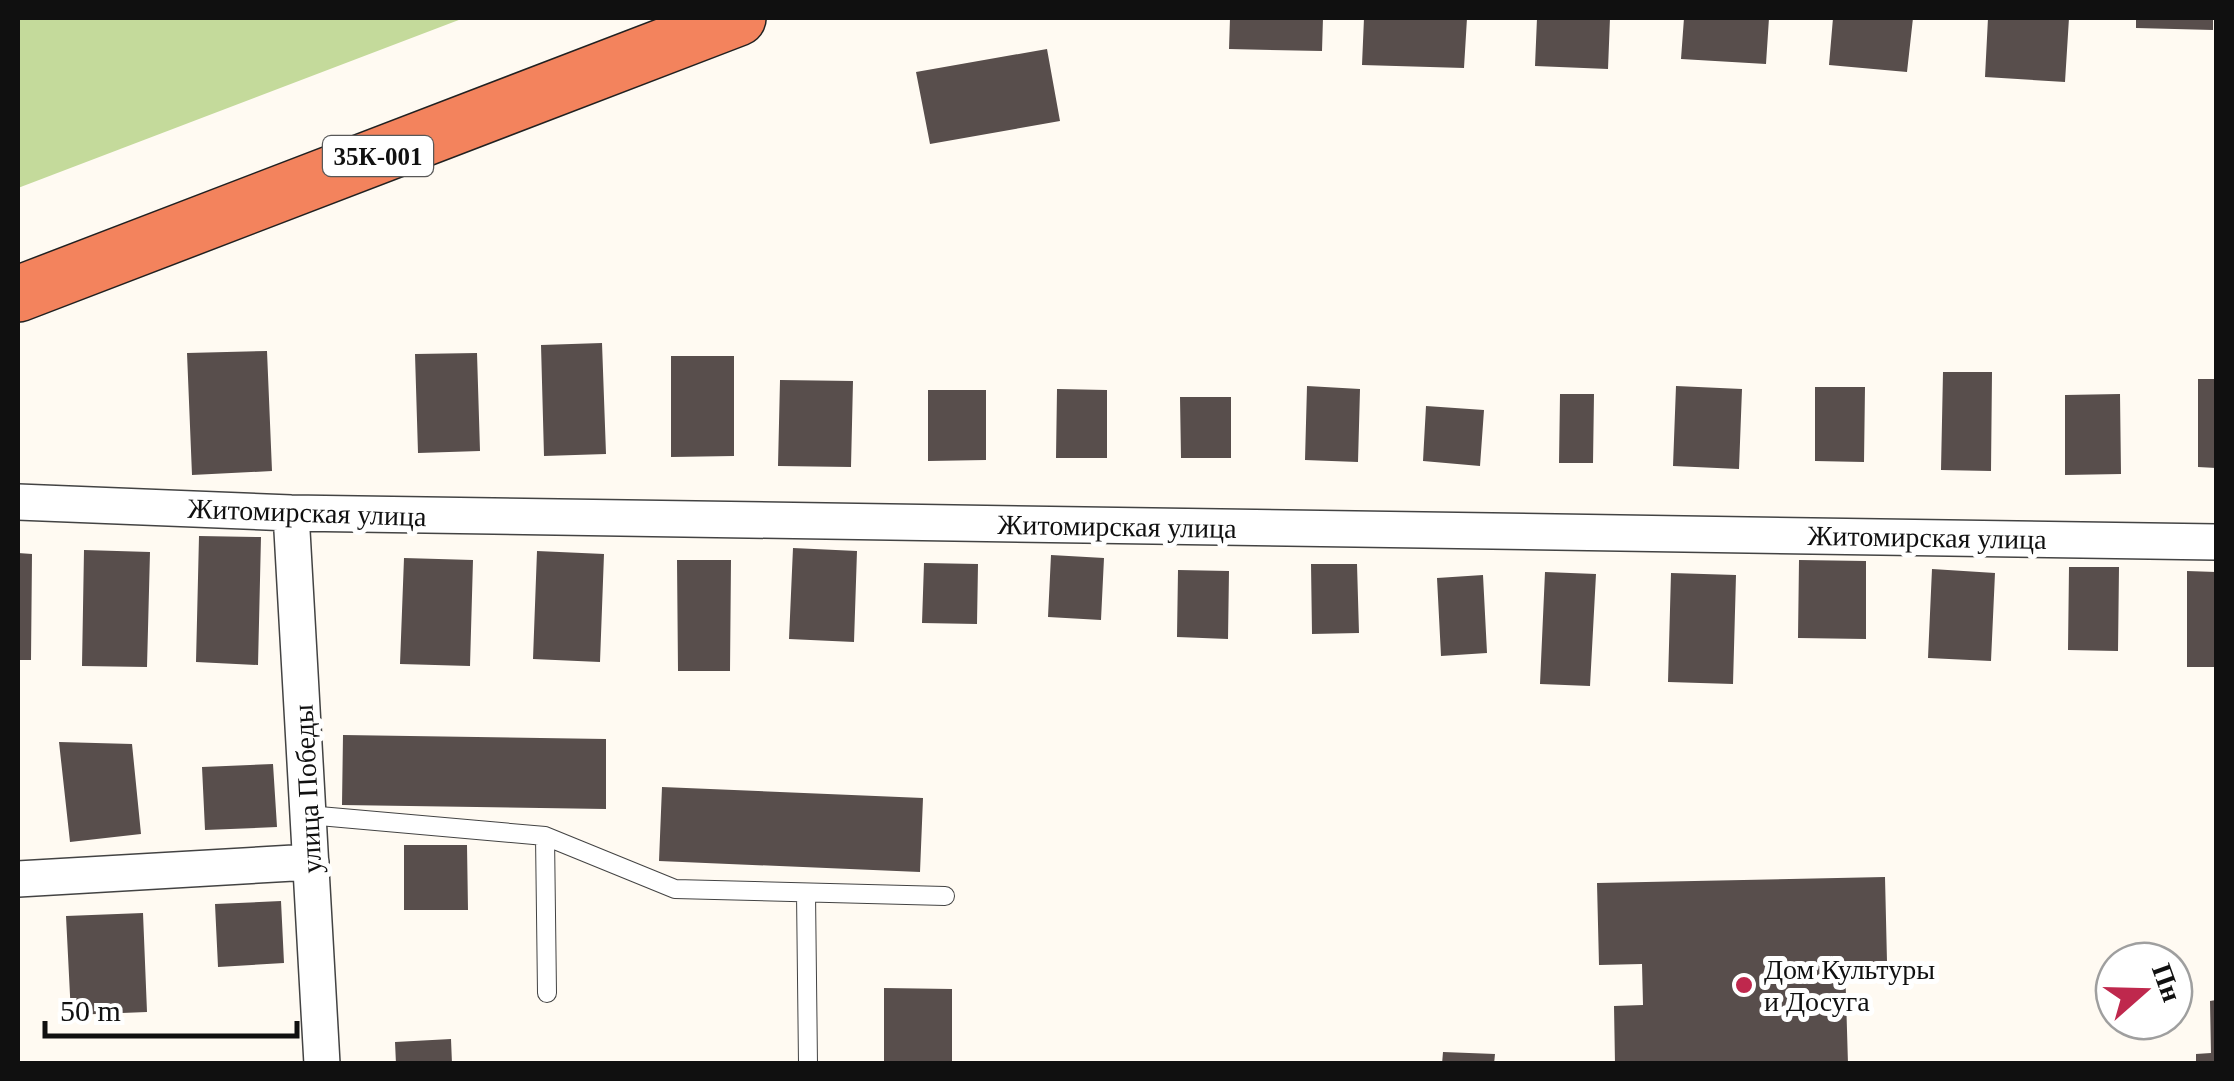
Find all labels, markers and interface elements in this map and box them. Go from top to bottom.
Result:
road number: 35К-001 [323,136,433,176]
street label: Житомирская улица [187,493,428,532]
street label: Житомирская улица [997,509,1237,544]
street label: Житомирская улица [1807,520,2047,555]
street label: улица Победы [288,703,327,874]
north arrow [2094,941,2194,1041]
place label: Дом Культуры и Досуга [1764,954,1935,1017]
text: Пн [2146,960,2188,1006]
marker: Дом Культуры и Досуга [1733,974,1755,996]
scale bar [45,976,298,1038]
text: 50 m [60,994,121,1027]

